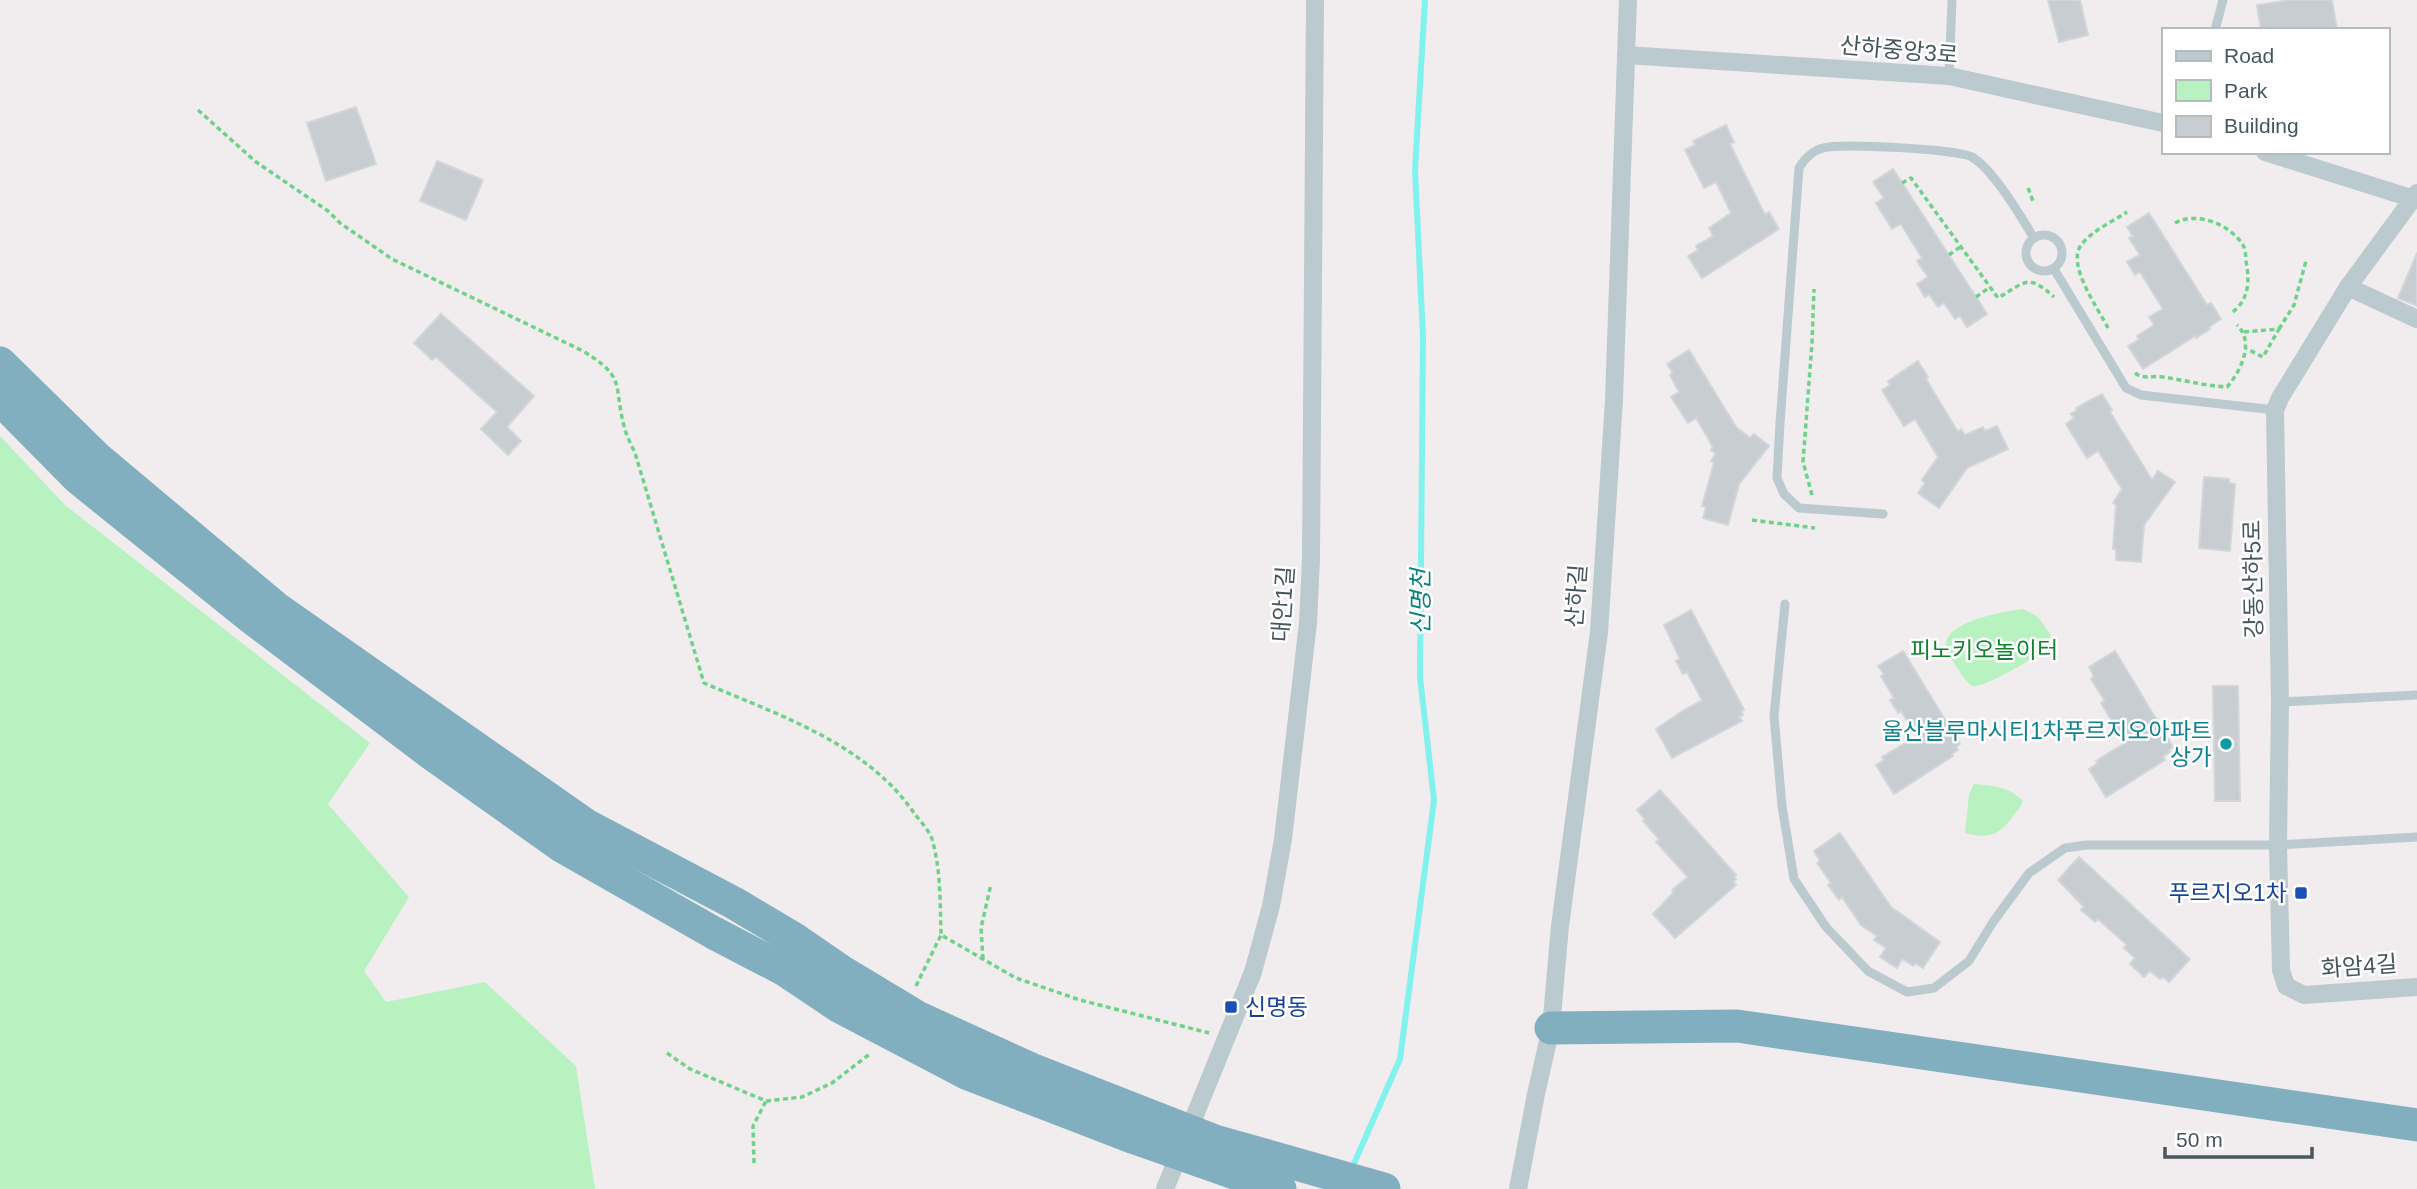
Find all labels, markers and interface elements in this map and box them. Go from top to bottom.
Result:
legend [2162,28,2389,154]
street label: 산하중앙3로 [1839,32,1959,68]
text: Road [2224,44,2274,67]
text: Park [2224,79,2268,102]
text: Building [2224,114,2299,137]
street label: 강동산하5로 [2239,519,2267,639]
street label: 산하길 [1561,563,1591,629]
street label: 대안1길 [1267,565,1299,643]
water label: 신명천 [1407,566,1434,635]
park label: 피노키오놀이터 [1910,637,2058,663]
place label: 울산블루마시티1차푸르지오아파트 상가 [1882,718,2212,770]
marker: 울산블루마시티1차푸르지오아파트 상가 [2218,736,2234,752]
place label: 푸르지오1차 [2168,880,2287,906]
marker: 푸르지오1차 [2293,885,2309,901]
street label: 화암4길 [2320,950,2398,982]
place label: 신명동 [1245,994,1308,1020]
marker: 신명동 [1223,999,1239,1015]
scale bar [2165,1116,2312,1160]
text: 50 m [2176,1128,2223,1151]

